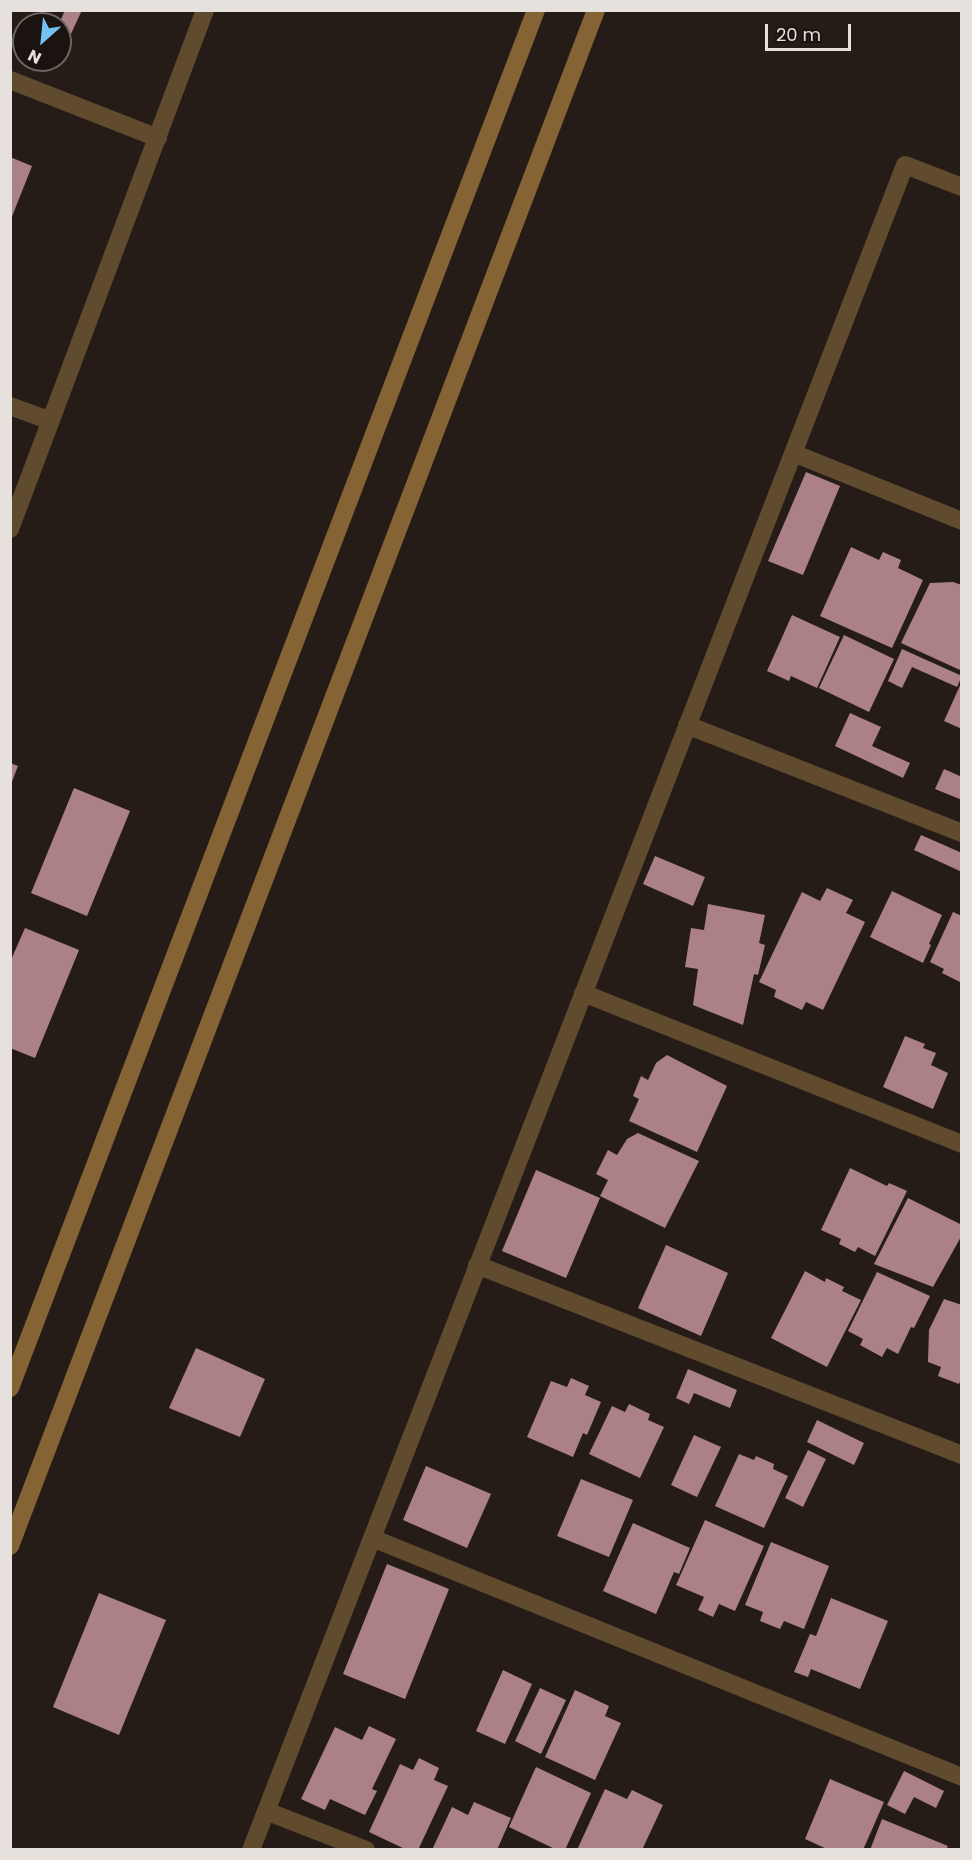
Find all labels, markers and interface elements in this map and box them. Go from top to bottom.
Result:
north arrow [12,12,72,72]
scale bar [768,12,854,50]
text: 20 m [776,22,821,47]
text: N [24,44,45,70]

